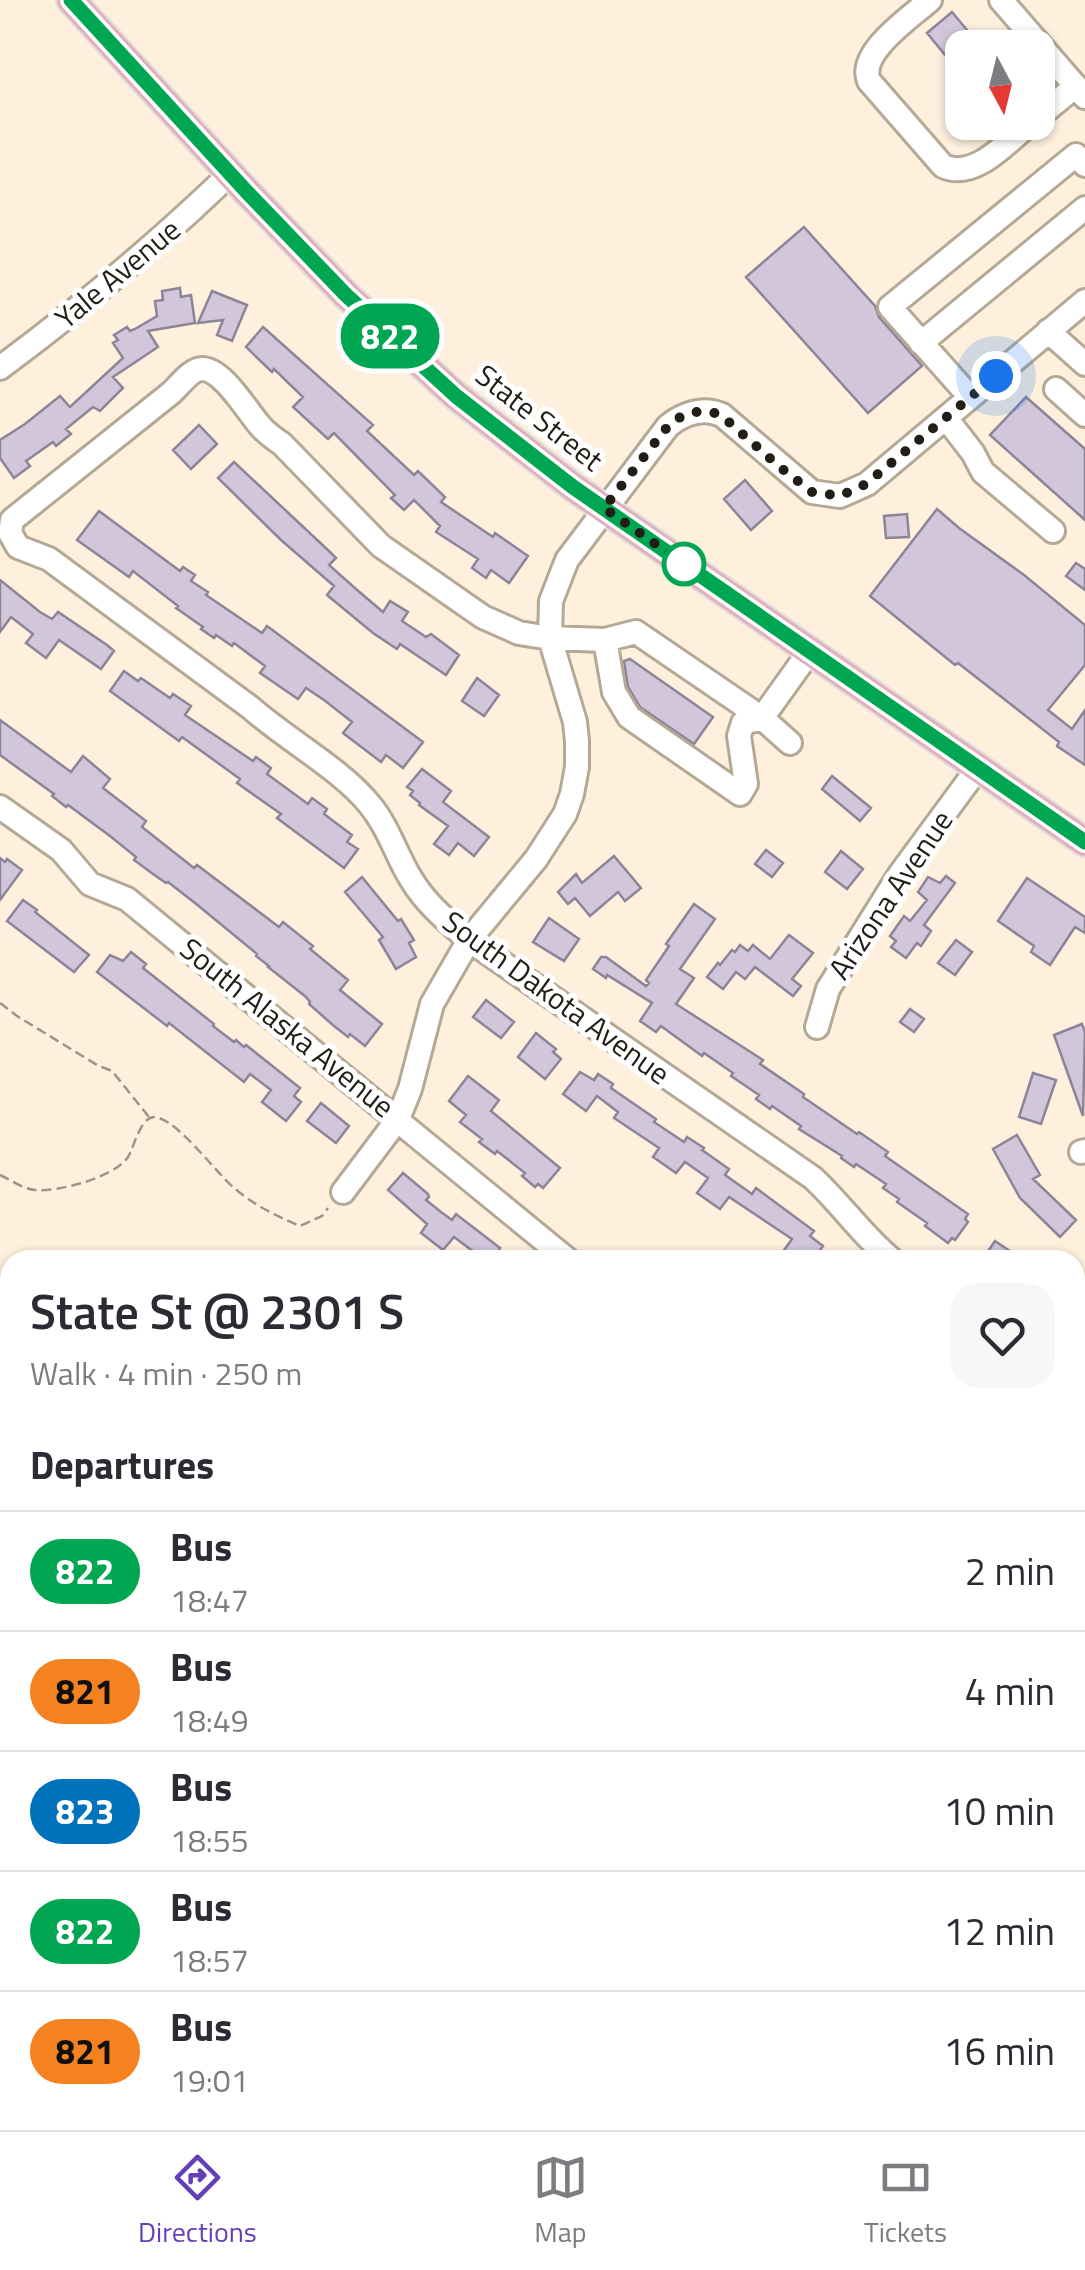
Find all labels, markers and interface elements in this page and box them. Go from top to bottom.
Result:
north arrow [945,30,1055,140]
map controls [945,30,1055,140]
street label: Yale Avenue [44,207,190,340]
line badge: 822 [332,304,448,368]
text: 822 [361,309,419,363]
your location [971,351,1021,401]
street label: State Street [466,353,614,482]
unlabelled marker [663,543,705,585]
street label: Arizona Avenue [816,800,964,988]
street label: South Dakota Avenue [433,899,680,1096]
street label: South Alaska Avenue [170,926,405,1128]
text: State St @ 2301 S [30,1275,404,1348]
button: heart [950,1283,1055,1388]
text: Walk · 4 min · 250 m [30,1349,302,1397]
text: Departures [30,1436,214,1494]
text: Bus [170,1518,232,1576]
text: 2 min [965,1542,1055,1600]
text: 822 [56,1544,114,1598]
text: 18:47 [170,1576,249,1624]
text: Bus [170,1638,232,1696]
text: 4 min [965,1662,1055,1720]
text: 821 [56,1664,114,1718]
text: 18:49 [170,1696,249,1744]
text: Bus [170,1758,232,1816]
text: 10 min [944,1782,1055,1840]
text: 823 [56,1784,114,1838]
text: 18:55 [170,1816,249,1864]
text: Bus [170,1878,232,1936]
text: 12 min [944,1902,1055,1960]
text: 822 [56,1904,114,1958]
text: 18:57 [170,1936,249,1984]
text: Bus [170,1998,232,2056]
text: 16 min [944,2022,1055,2080]
text: 821 [56,2024,114,2078]
text: 19:01 [170,2056,249,2104]
tab: Directions [138,2150,257,2253]
tab: Map [533,2150,588,2253]
tab: Tickets [864,2150,947,2253]

